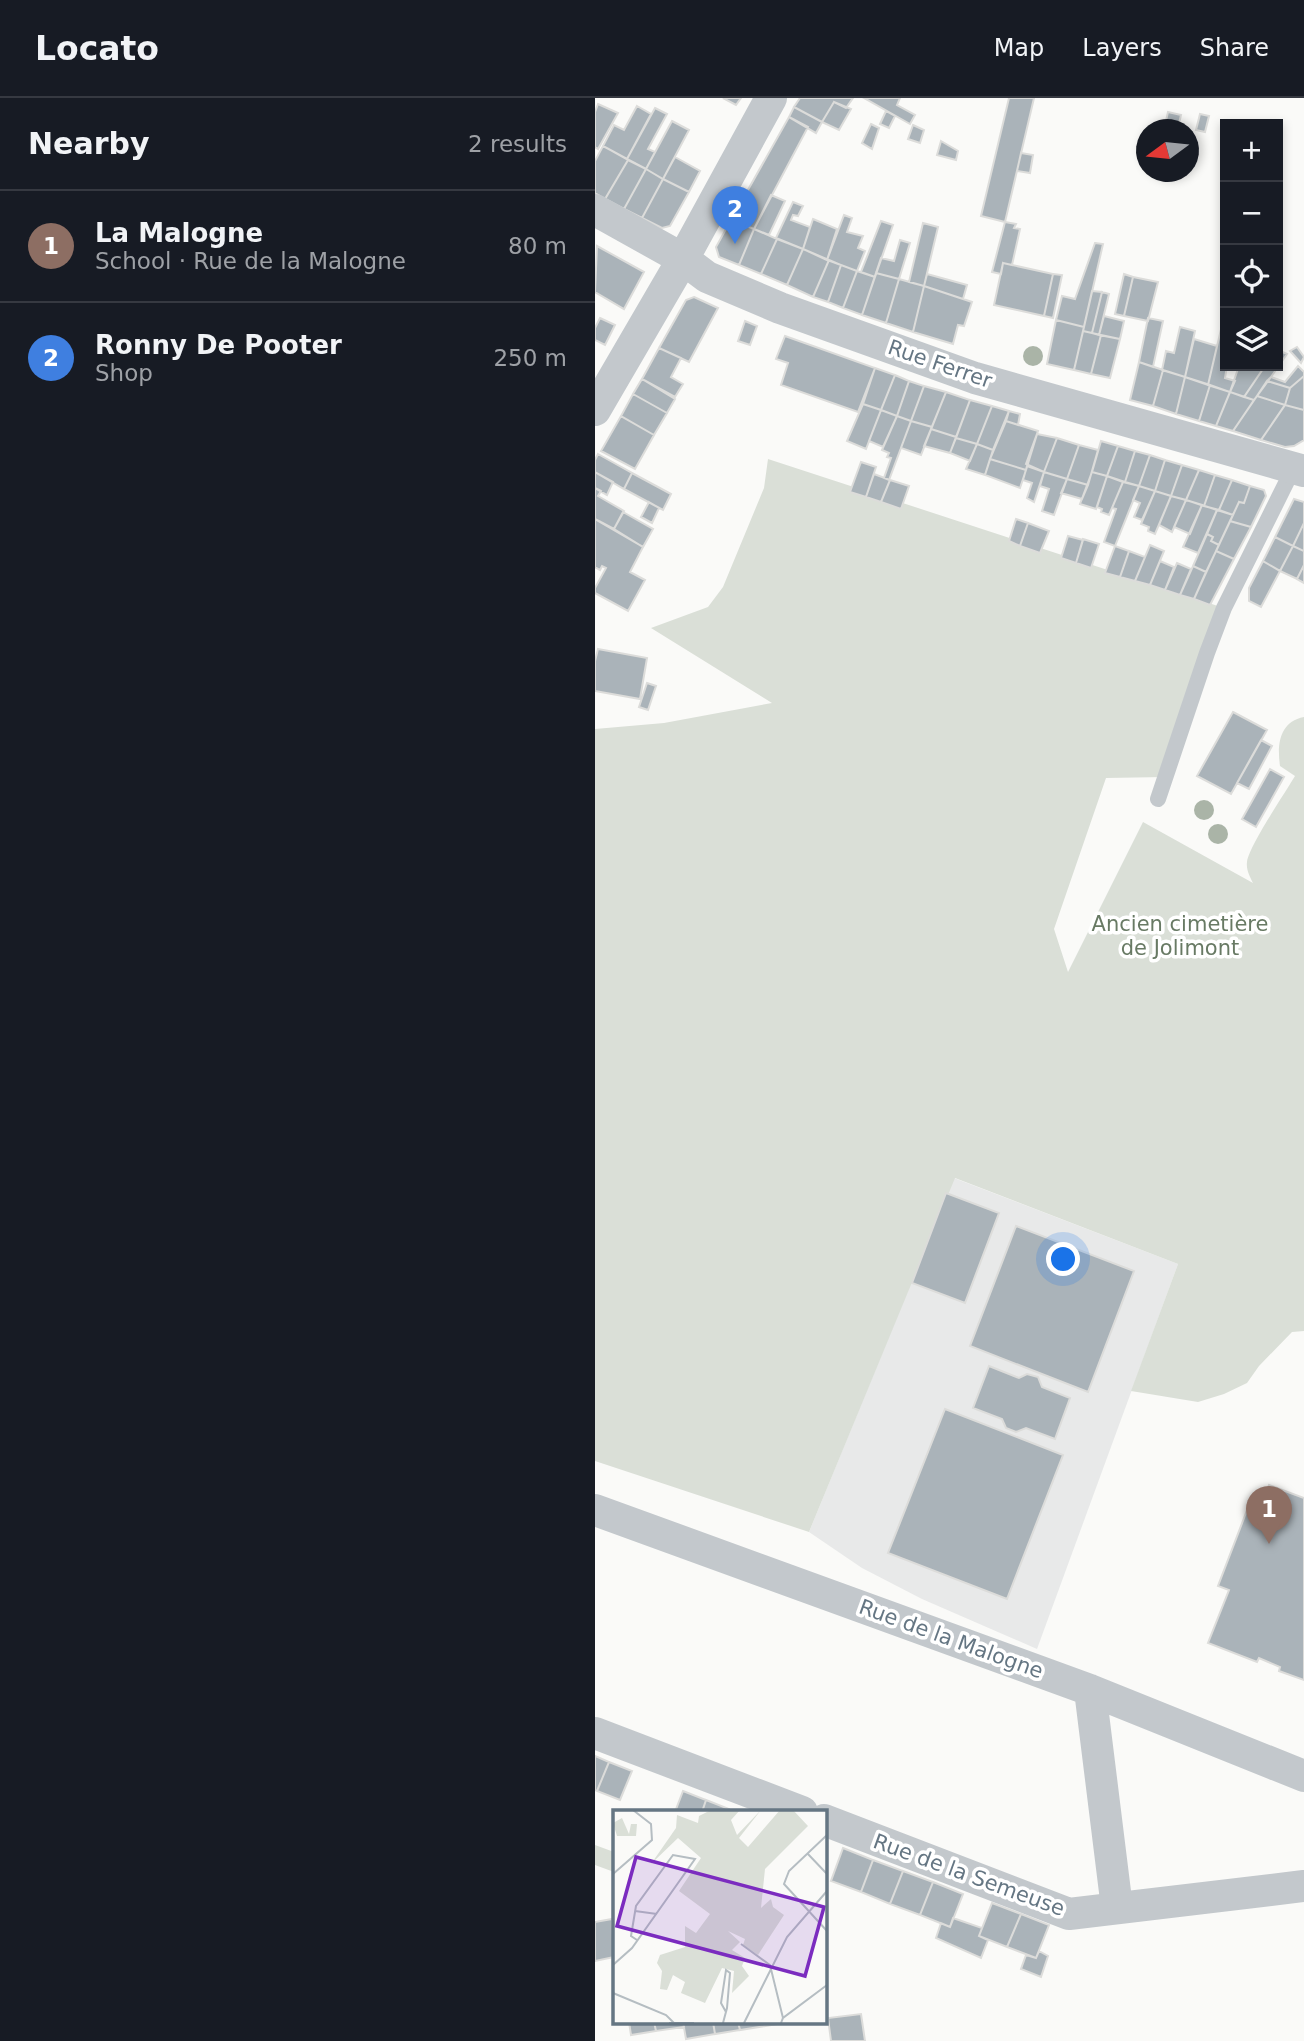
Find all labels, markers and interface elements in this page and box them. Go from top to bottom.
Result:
text: Locato [35,29,159,68]
text: Map [994,34,1044,62]
text: Layers [1082,34,1162,62]
text: Share [1200,34,1269,62]
north arrow [1136,119,1199,182]
map controls [1220,119,1283,371]
button: + [1220,119,1283,182]
text: Nearby [28,126,150,161]
text: 2 results [468,131,567,157]
button: − [1220,182,1283,245]
pin: 2 [712,186,758,244]
text: La Malogne [95,218,263,248]
text: 1 [43,233,59,259]
text: 80 m [508,233,567,259]
button: locate [1220,245,1283,308]
text: School · Rue de la Malogne [95,248,406,274]
button: layers [1220,308,1283,371]
text: Ronny De Pooter [95,330,342,360]
street label: Rue Ferrer [885,335,995,393]
text: 2 [43,345,59,371]
text: 250 m [493,345,567,371]
text: Shop [95,360,153,386]
park label: Ancien cimetière de Jolimont [1092,912,1268,960]
your location [1046,1242,1080,1276]
pin: 1 [1246,1486,1292,1544]
street label: Rue de la Malogne [856,1595,1046,1683]
inset map [613,1810,826,2024]
street label: Rue de la Semeuse [870,1829,1068,1921]

